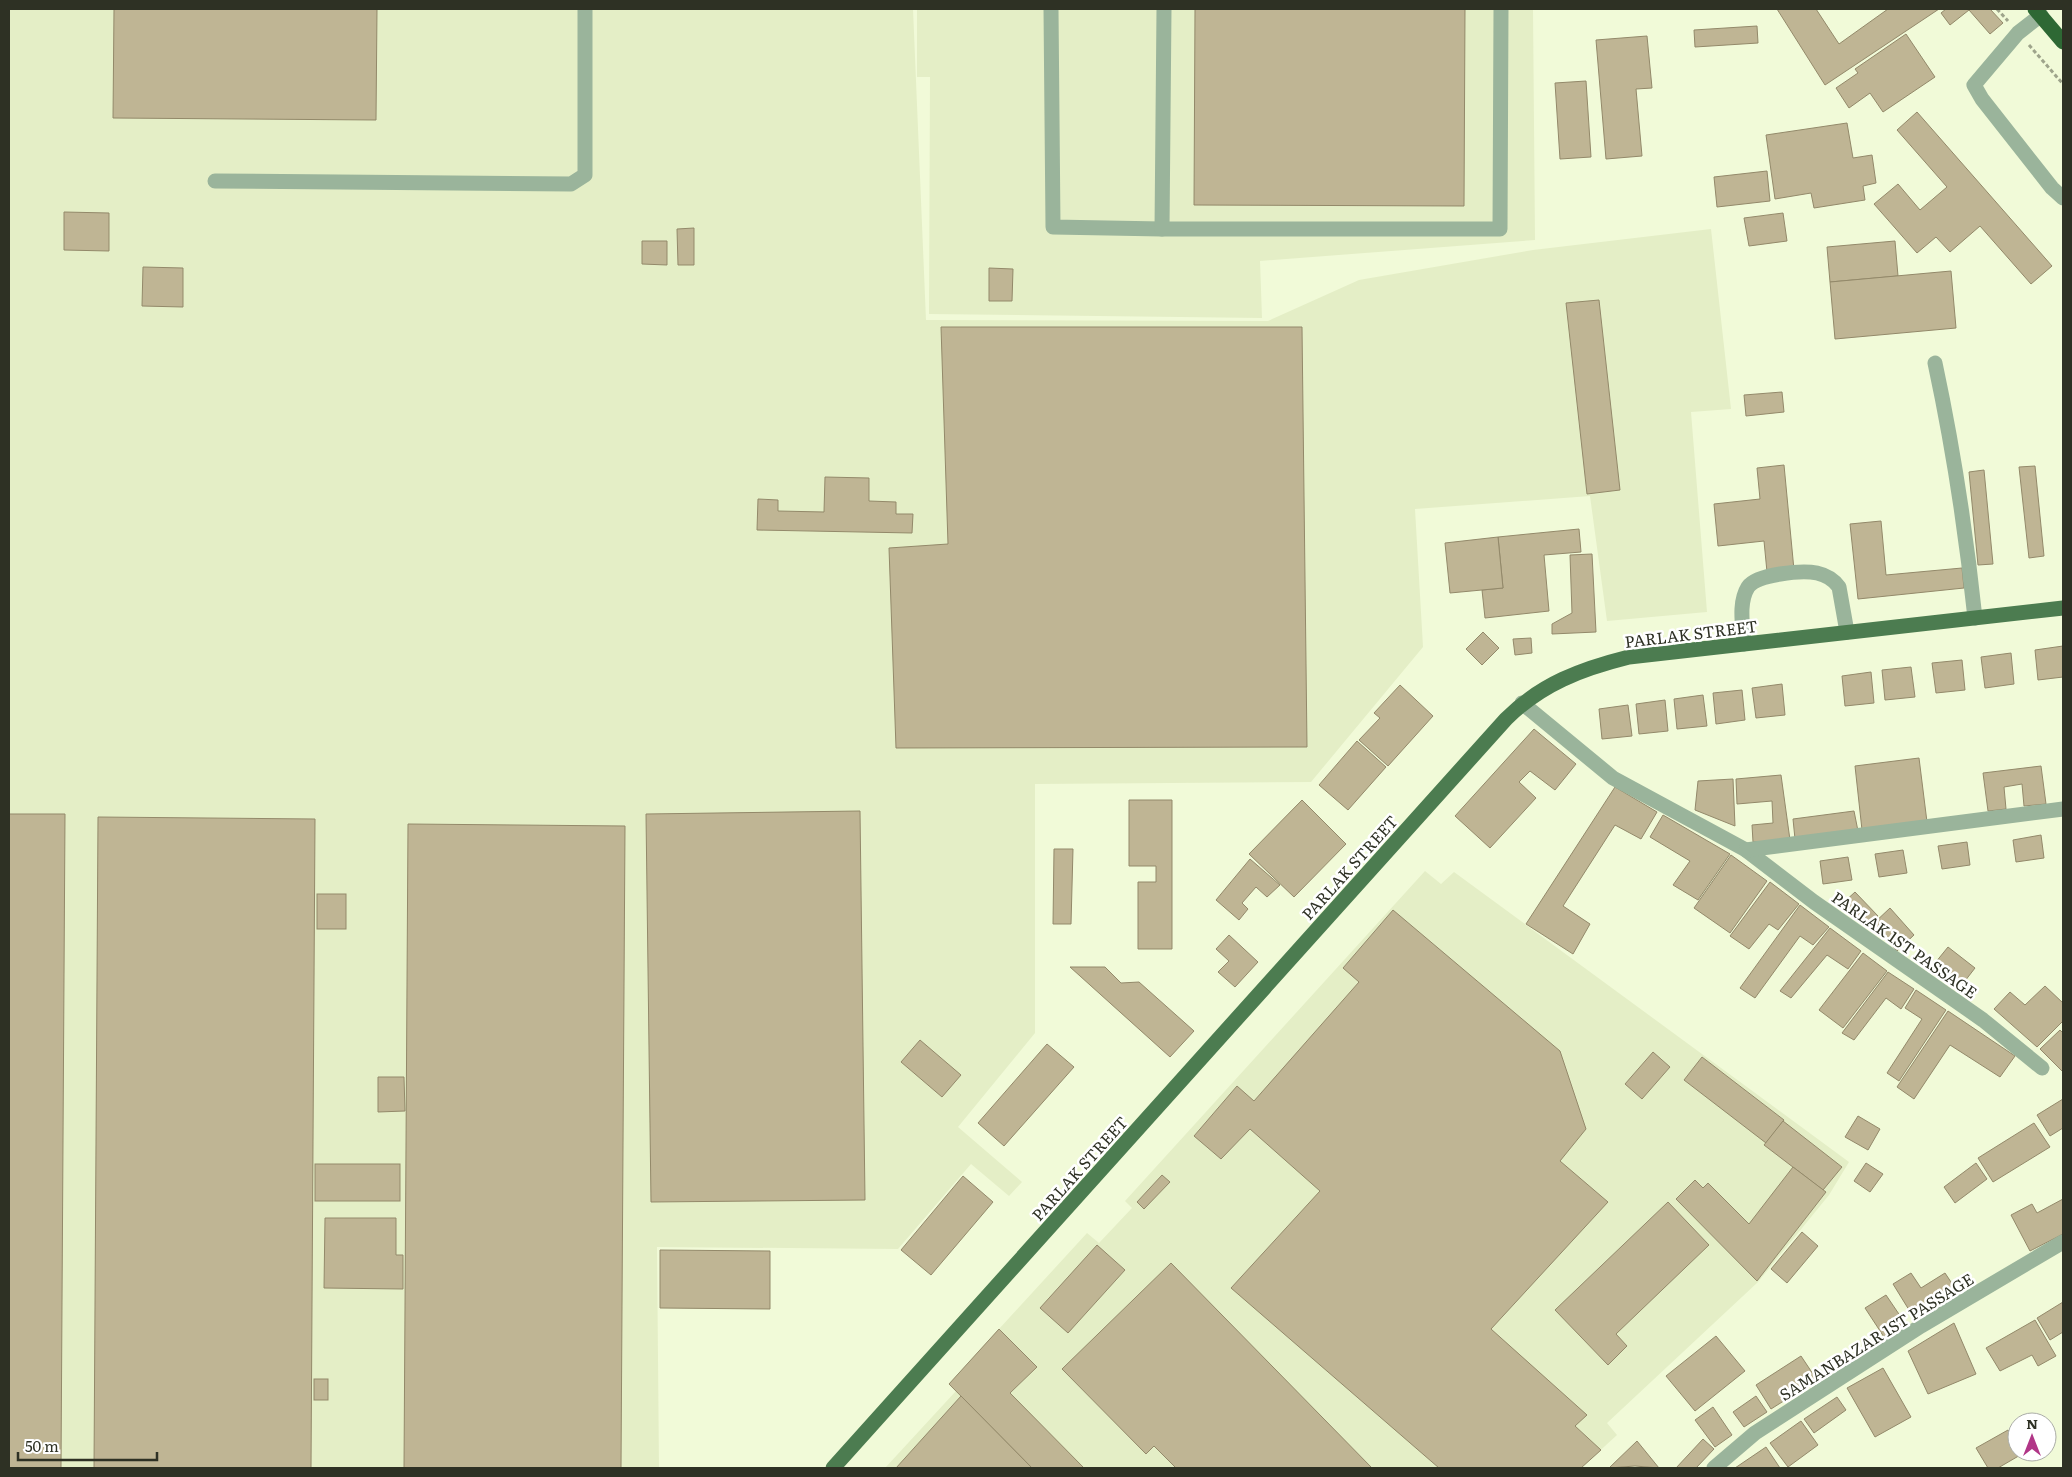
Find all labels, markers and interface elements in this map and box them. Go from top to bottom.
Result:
street label: PARLAK STREET [1623,613,1759,653]
street label: PARLAK STREET [1295,809,1403,925]
street label: PARLAK 1ST PASSAGE [1827,885,1983,1003]
street label: PARLAK STREET [1025,1110,1133,1226]
street label: SAMANBAZAR 1ST PASSAGE [1774,1266,1978,1406]
north arrow [2007,1412,2057,1462]
text: N [2026,1413,2038,1433]
scale bar [18,1430,156,1462]
text: 50 m [25,1434,59,1457]

